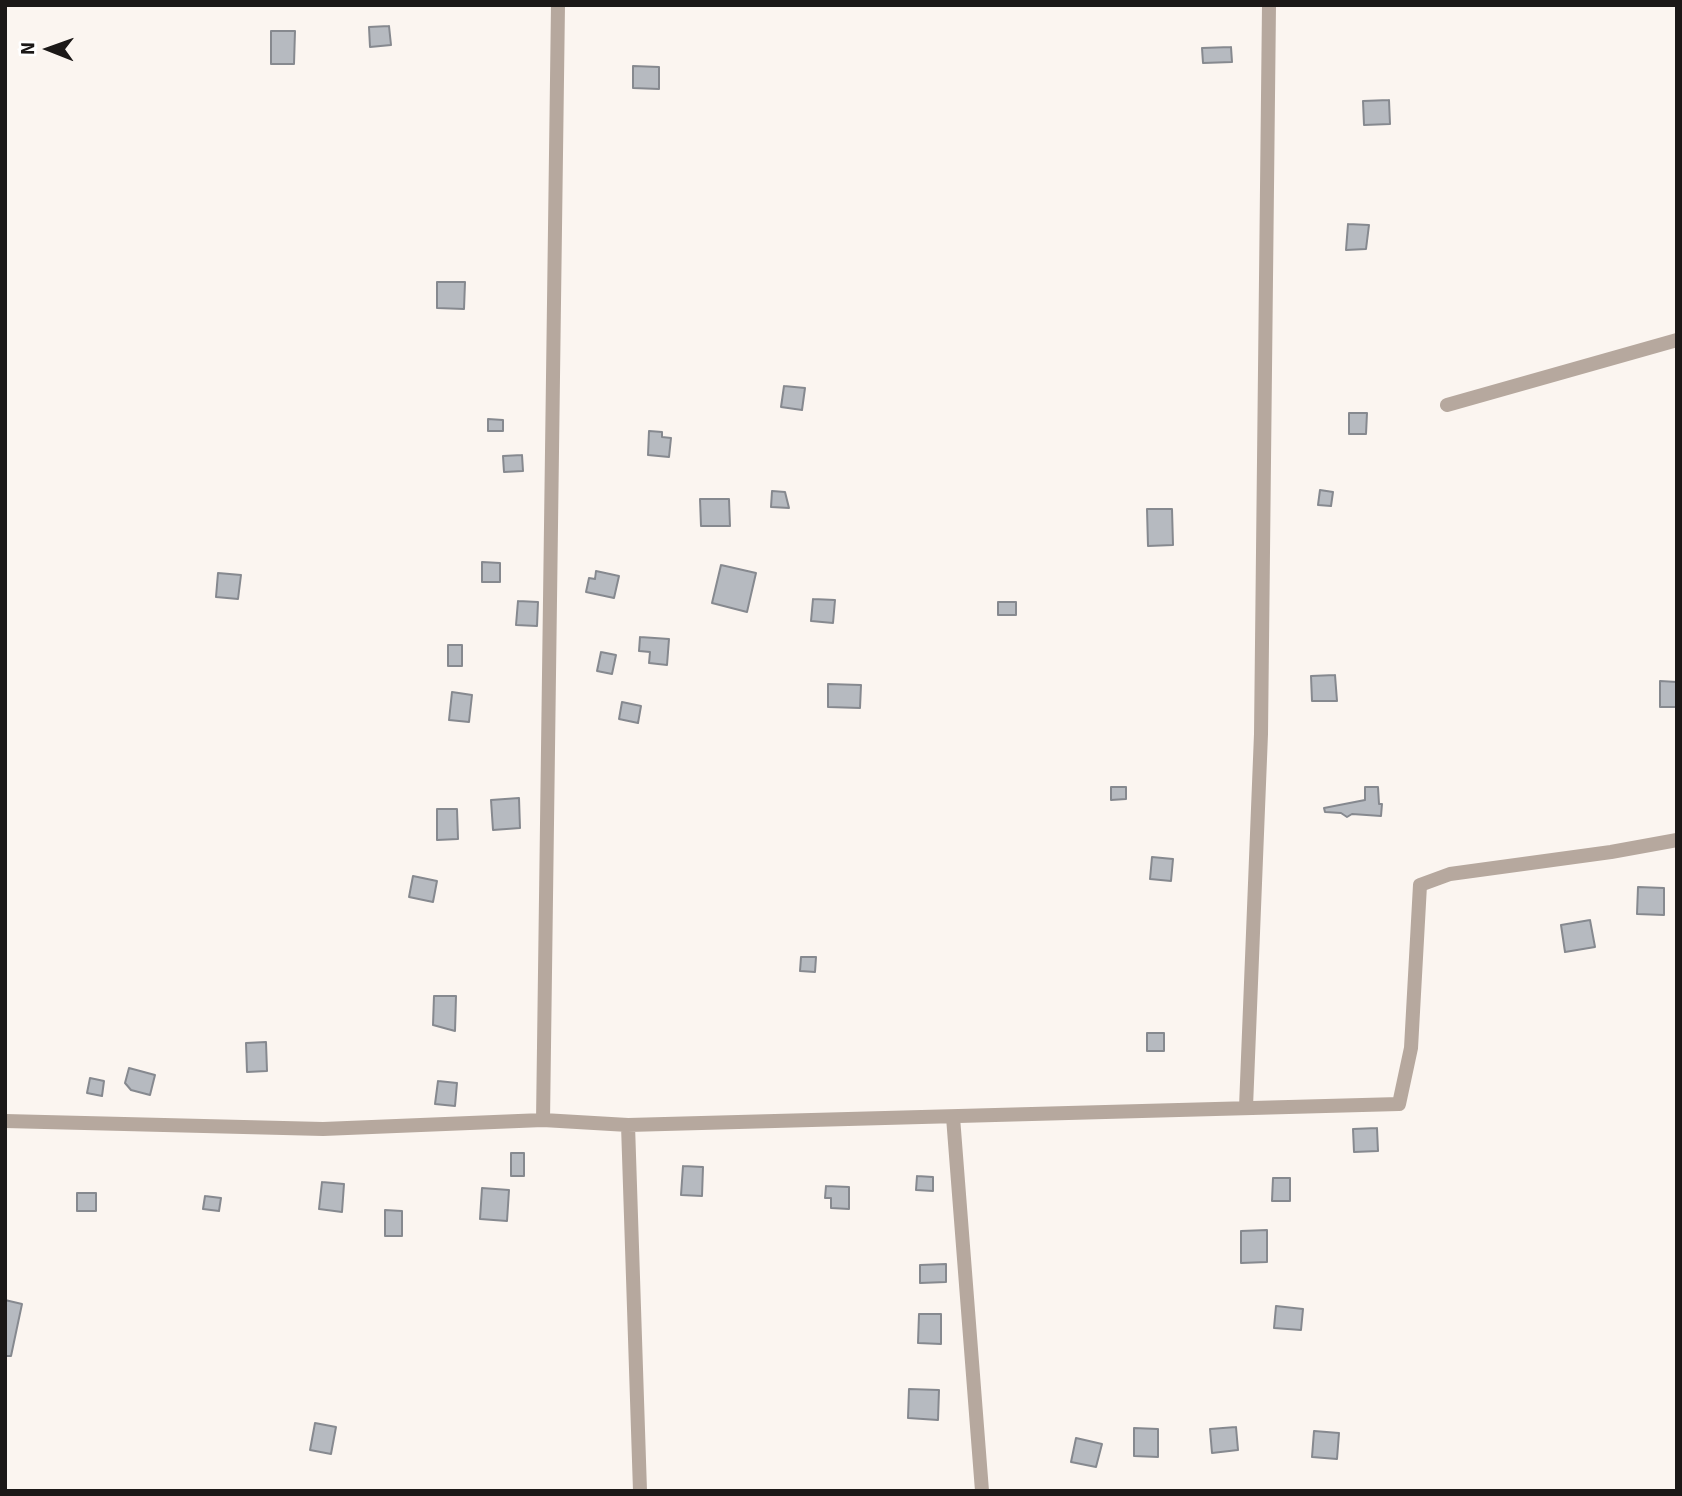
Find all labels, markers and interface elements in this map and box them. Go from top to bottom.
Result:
north arrow [14,14,84,84]
text: N [16,42,40,55]

